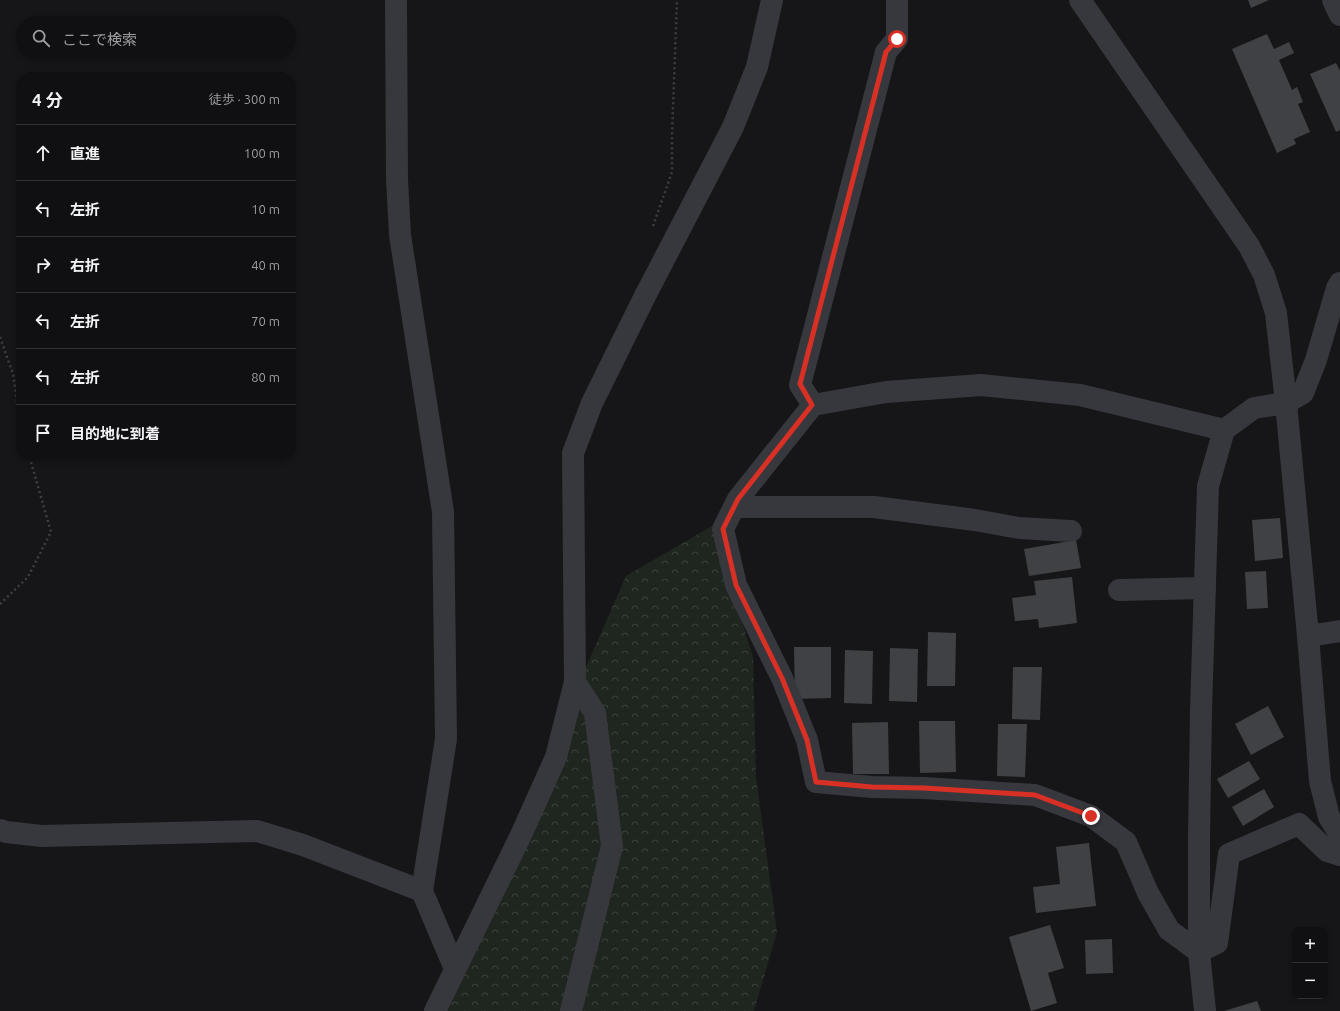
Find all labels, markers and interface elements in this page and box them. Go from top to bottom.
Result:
search box [16,16,296,60]
icon: search [30,27,52,49]
route start [888,30,906,48]
text: ここで検索 [62,31,137,48]
text: 4 分 [32,90,63,109]
text: 徒歩 · 300 m [209,92,280,106]
icon: ahead [32,142,54,164]
text: 直進 [70,145,100,162]
text: 100 m [244,146,280,160]
icon: left [32,198,54,220]
text: 左折 [70,201,100,218]
text: 10 m [251,202,280,216]
icon: right [32,254,54,276]
text: 右折 [70,257,100,274]
text: 40 m [251,258,280,272]
icon: left [32,310,54,332]
text: 左折 [70,313,100,330]
text: 70 m [251,314,280,328]
icon: left [32,366,54,388]
text: 左折 [70,369,100,386]
text: 80 m [251,370,280,384]
icon: arrive [32,422,54,444]
text: 目的地に到着 [70,425,160,442]
route end [1082,807,1100,825]
map controls [1292,927,1328,999]
button: + [1292,927,1328,963]
button: − [1292,963,1328,999]

